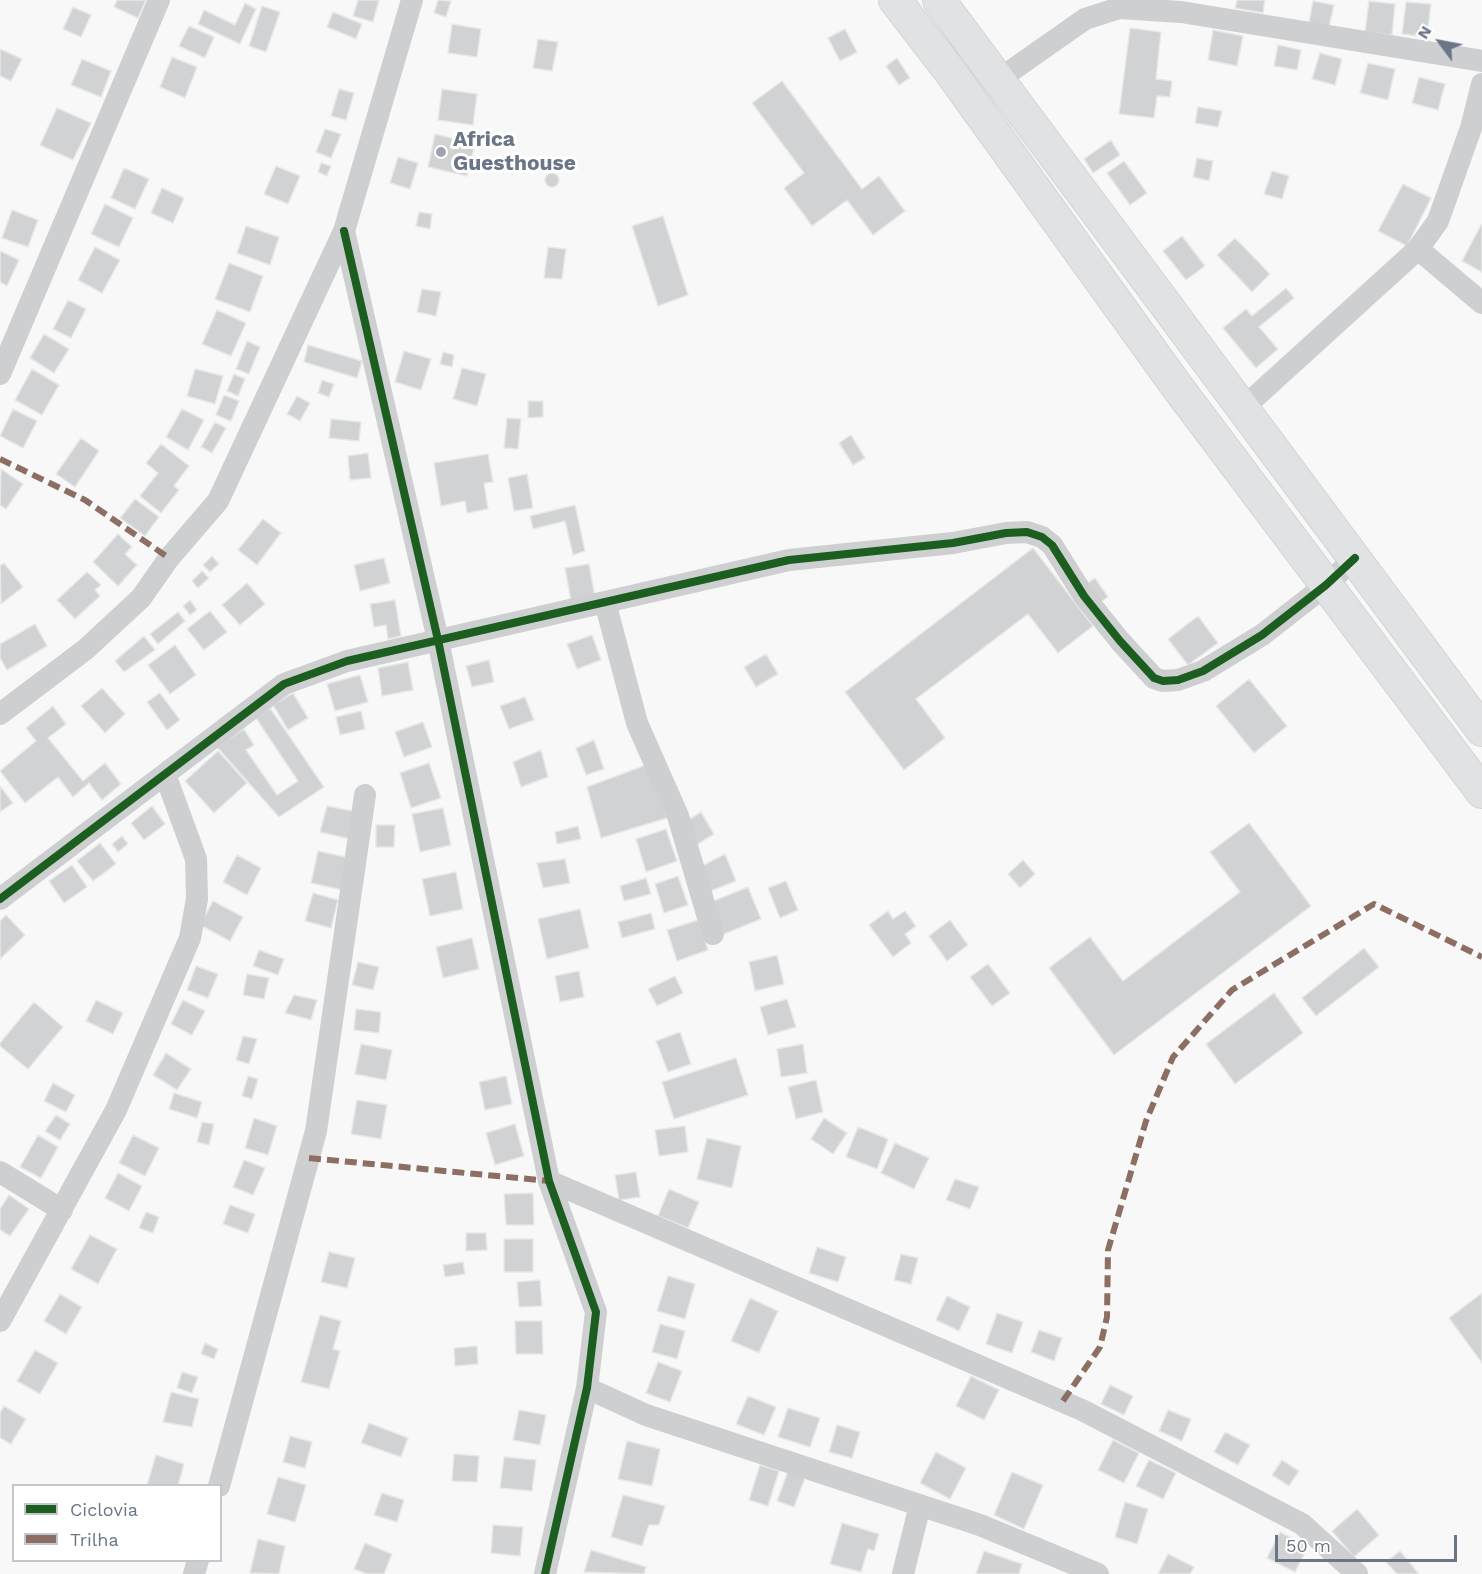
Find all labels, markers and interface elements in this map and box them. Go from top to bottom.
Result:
north arrow [1410,12,1470,72]
text: N [1413,22,1436,42]
place label: Africa Guesthouse [453,127,576,177]
marker: Africa Guesthouse [434,145,448,159]
legend [12,1484,222,1562]
text: Ciclovia [70,1499,138,1520]
scale bar [1278,1523,1460,1561]
text: Trilha [70,1529,119,1550]
text: 50 m [1286,1535,1331,1556]

